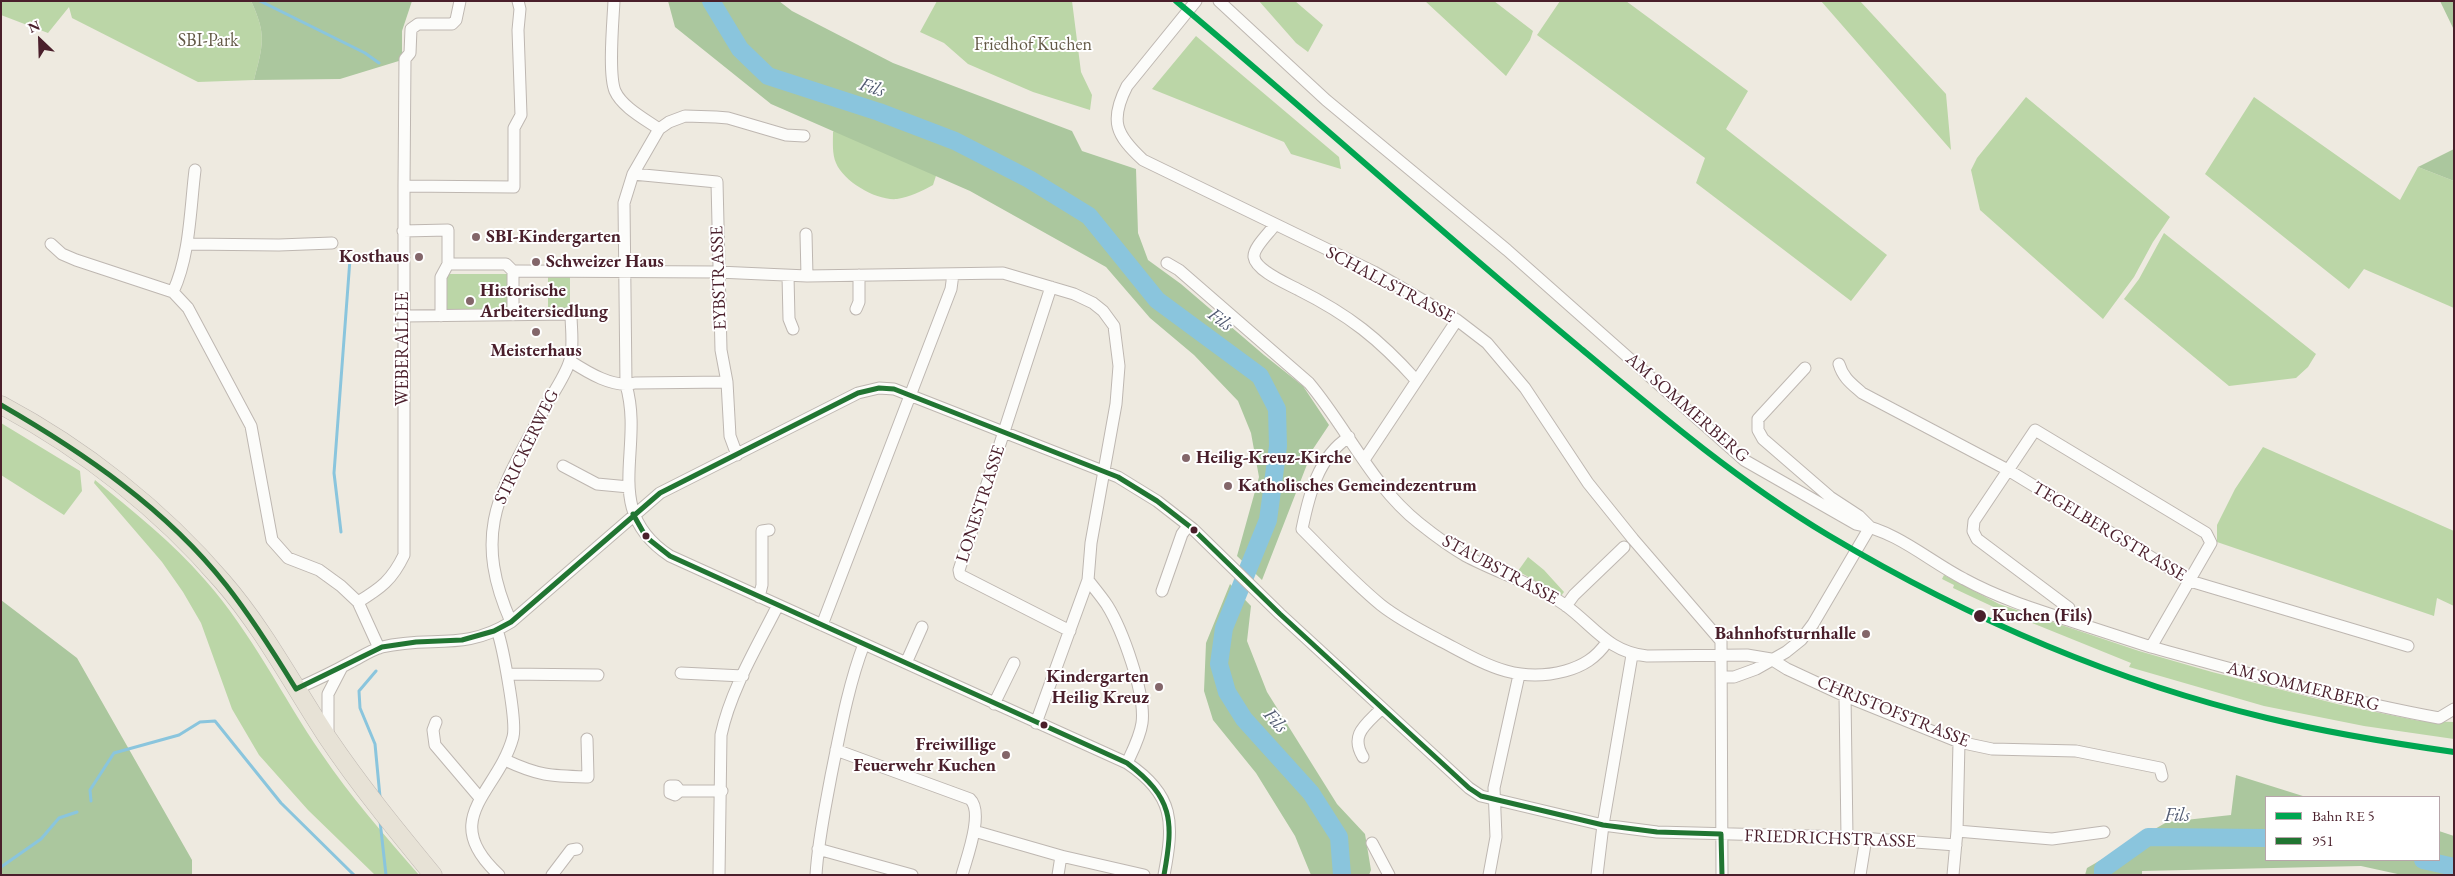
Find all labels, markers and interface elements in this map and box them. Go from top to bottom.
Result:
north arrow [15,15,65,65]
text: N [25,16,43,37]
park label: SBI-Park [178,30,238,52]
park label: Friedhof Kuchen [974,34,1092,56]
water label: Fils [856,73,888,103]
street label: EYBSTRASSE [706,225,732,331]
place label: SBI-Kindergarten [486,226,621,248]
marker: SBI-Kindergarten [470,231,482,243]
street label: SCHALLSTRASSE [1322,242,1458,328]
place label: Kosthaus [339,246,409,268]
marker: Kosthaus [413,251,425,263]
place label: Schweizer Haus [546,251,664,273]
marker: Schweizer Haus [530,256,542,268]
place label: Historische Arbeitersiedlung [480,280,608,322]
street label: WEBERALLEE [392,292,414,406]
marker: Historische Arbeitersiedlung [464,295,476,307]
water label: Fils [1203,303,1237,337]
marker: Meisterhaus [530,326,542,338]
place label: Meisterhaus [490,340,582,362]
street label: AM SOMMERBERG [1621,349,1753,467]
street label: STRICKERWEG [490,386,564,508]
street label: LONESTRASSE [952,443,1010,565]
place label: Heilig-Kreuz-Kirche [1196,447,1351,469]
marker: Heilig-Kreuz-Kirche [1180,452,1192,464]
place label: Katholisches Gemeindezentrum [1238,475,1477,497]
street label: TEGELBERGSTRASSE [2028,477,2190,587]
marker: Katholisches Gemeindezentrum [1222,480,1234,492]
unlabelled marker [1189,525,1199,535]
street label: STAUBSTRASSE [1438,530,1562,610]
unlabelled marker [641,531,651,541]
place label: Kuchen (Fils) [1992,605,2092,627]
marker: Kuchen (Fils) [1972,608,1988,624]
place label: Bahnhofsturnhalle [1715,623,1856,645]
marker: Bahnhofsturnhalle [1860,628,1872,640]
street label: AM SOMMERBERG [2224,658,2382,716]
place label: Kindergarten Heilig Kreuz [1046,666,1149,709]
street label: CHRISTOFSTRASSE [1814,672,1972,752]
marker: Kindergarten Heilig Kreuz [1153,681,1165,693]
water label: Fils [1258,704,1292,738]
unlabelled marker [1039,720,1049,730]
place label: Freiwillige Feuerwehr Kuchen [854,734,996,776]
marker: Freiwillige Feuerwehr Kuchen [1000,749,1012,761]
legend [2265,796,2440,861]
water label: Fils [2164,805,2190,827]
text: Bahn RE 5 [2312,806,2375,825]
street label: FRIEDRICHSTRASSE [1744,825,1916,853]
text: 951 [2312,831,2334,850]

